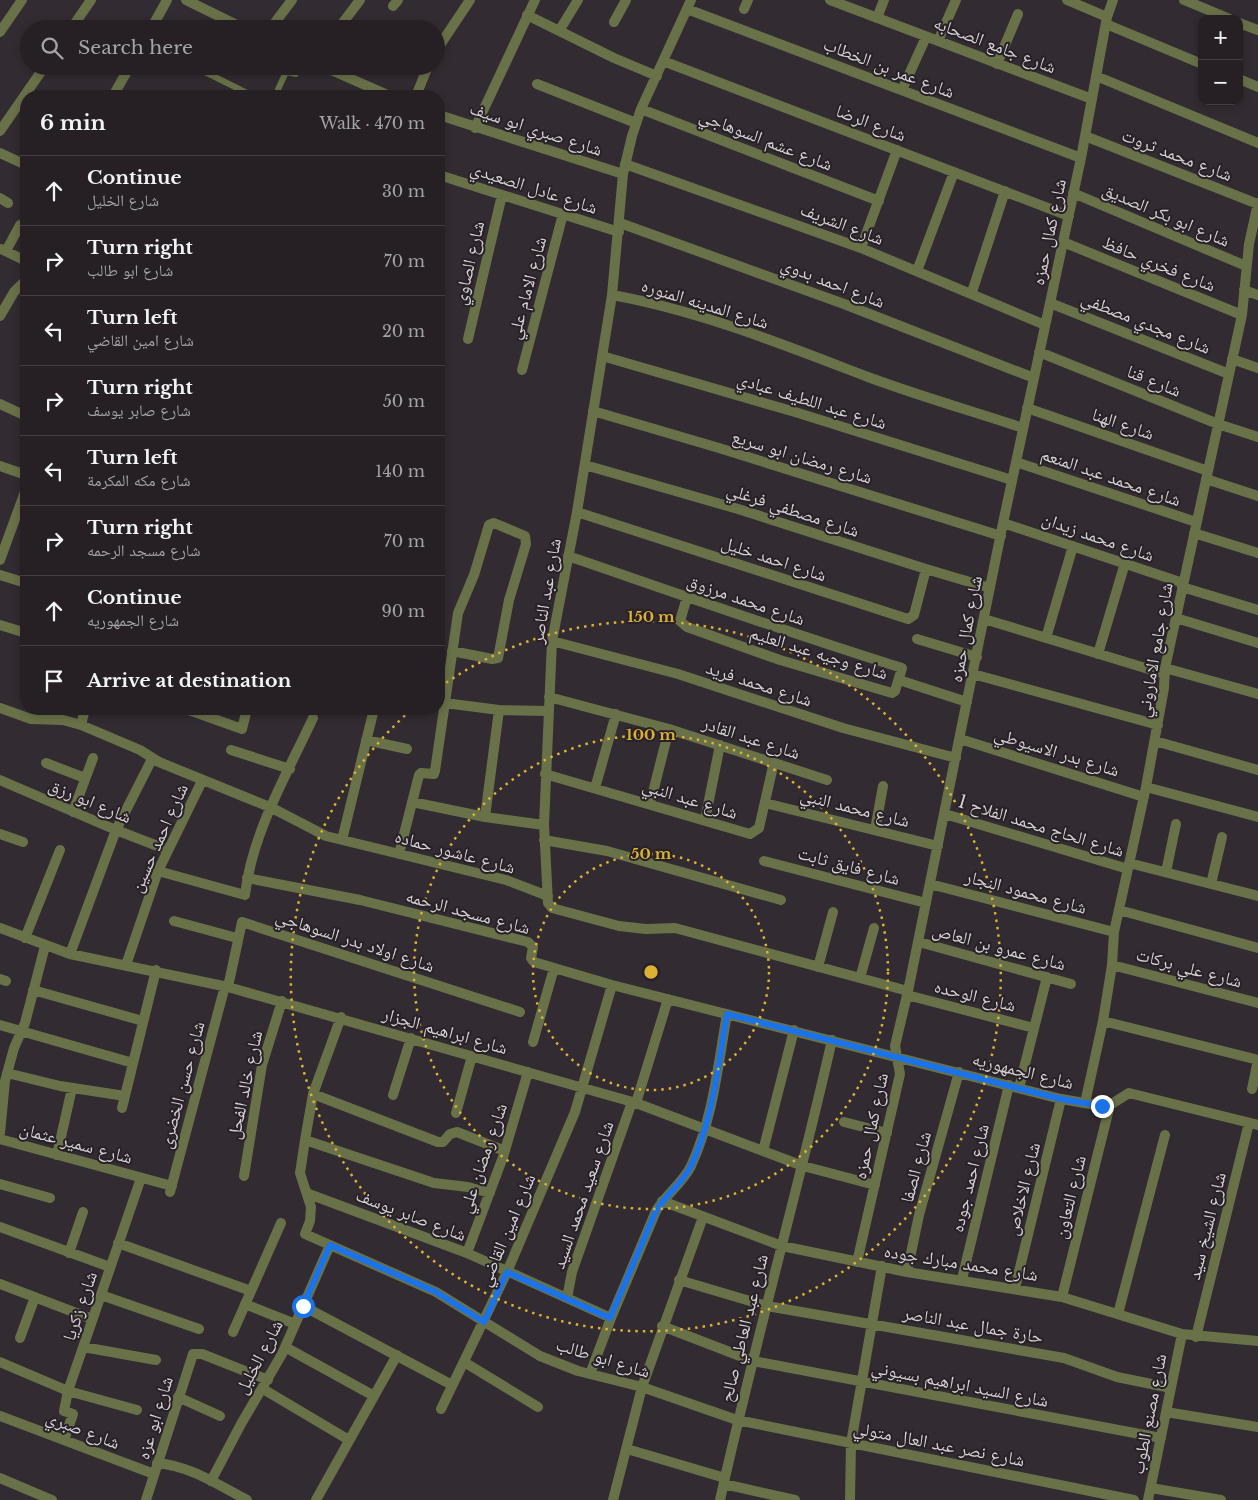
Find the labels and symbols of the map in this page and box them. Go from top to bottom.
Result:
street label: شارع جامع الصحابه [930,12,1059,79]
street label: شارع عمر بن الخطاب [820,33,958,103]
street label: شارع صبري ابو سيف [466,97,605,164]
street label: شارع الرضا [833,100,909,146]
street label: شارع عشم السوهاجي [695,104,836,179]
street label: شارع محمد ثروت [1119,124,1235,186]
street label: شارع عادل الصعيدي [467,157,600,222]
street label: شارع كمال حمزه [1027,177,1071,287]
street label: شارع ابو بكر الصديق [1099,178,1233,252]
street label: شارع الشريف [797,198,887,250]
street label: شارع الصاوي [449,219,493,308]
street label: شارع فخري حافظ [1098,231,1219,300]
street label: شارع الامام علي [503,234,555,343]
street label: شارع احمد بدوي [777,253,888,316]
street label: شارع المدينه المنوره [639,274,771,334]
street label: شارع مجدي مصطفي [1077,287,1214,362]
street label: شارع قنا [1124,360,1184,402]
street label: شارع عبد اللطيف عبادي [734,368,889,438]
street label: شارع الهنا [1089,403,1157,445]
street label: شارع رمضان ابو سريع [729,425,875,490]
street label: شارع محمد عبد المنعم [1038,443,1184,512]
street label: شارع مصطفي فرغلي [723,478,862,545]
street label: شارع محمد زيدان [1039,508,1157,566]
street label: شارع احمد خليل [719,532,829,586]
street label: شارع عبد الناصر [526,537,566,646]
street label: شارع محمد مرزوق [684,570,808,630]
street label: شارع كمال حمزه [945,574,987,684]
street label: شارع جامع الاماروني [1132,581,1181,720]
text: 150 m [627,607,675,626]
street label: شارع وجيه عبد العليم [747,622,891,685]
street label: شارع محمد فريد [703,657,815,711]
street label: شارع عبد القادر [698,712,803,764]
street label: شارع بدر الاسيوطي [991,723,1122,785]
text: 100 m [626,725,676,744]
street label: شارع ابو رزق [45,774,135,828]
street label: شارع عبد النبي [639,774,740,827]
street label: شارع احمد حسين [125,780,193,896]
street label: شارع محمد النبي [797,784,912,836]
street label: شارع الحاج محمد الفلاح 1 [955,790,1127,863]
street label: شارع عاشور حماده [392,825,518,879]
street label: شارع فايق ثابت [796,842,902,890]
text: 50 m [631,844,672,863]
street label: شارع محمود النجار [962,865,1089,919]
street label: شارع مسجد الرحمه [404,885,532,939]
street label: شارع اولاد بدر السوهاجي [272,905,437,980]
street label: شارع عمرو بن العاص [930,919,1068,975]
street label: شارع علي بركات [1133,943,1244,996]
centre of rings [642,963,660,981]
street label: شارع الوحده [932,975,1018,1017]
street label: شارع ابراهيم الجزار [379,1002,510,1060]
street label: شارع حسن الخضرى [154,1019,210,1151]
street label: شارع خالد الفحل [223,1029,267,1141]
street label: شارع الجمهوريه [970,1048,1076,1094]
street label: شارع كمال حمزه [849,1071,893,1181]
route end [1091,1095,1114,1118]
street label: شارع رمضان علي [454,1100,515,1217]
street label: شارع سمير عثمان [17,1117,135,1169]
street label: شارع سعيد محمد السيد [547,1118,619,1272]
street label: شارع احمد جوده [946,1122,994,1234]
street label: شارع الصفا [896,1129,936,1205]
street label: شارع الاخلاص [1001,1140,1045,1238]
street label: شارع التعاون [1049,1153,1091,1241]
street label: شارع امين القاضي [473,1170,544,1291]
street label: شارع الشيخ سيد [1183,1170,1232,1282]
street label: شارع صابر يوسف [353,1184,469,1246]
street label: شارع محمد مبارك جوده [882,1240,1040,1286]
street label: شارع عبد العاطي صالح [715,1252,776,1405]
street label: شارع زكريا [58,1268,102,1344]
route start [292,1295,315,1318]
street label: حارة جمال عبد الناصر [900,1302,1045,1348]
street label: شارع الخليل [230,1316,288,1398]
street label: شارع ابو طالب [553,1333,653,1383]
street label: شارع مصنع الطوب [1127,1352,1172,1476]
street label: شارع السيد ابراهيم بسيوني [869,1356,1050,1415]
street label: شارع ابو عزه [132,1374,178,1462]
street label: شارع صبري [42,1406,123,1457]
street label: شارع نصر عبد العال متولي [851,1417,1027,1475]

